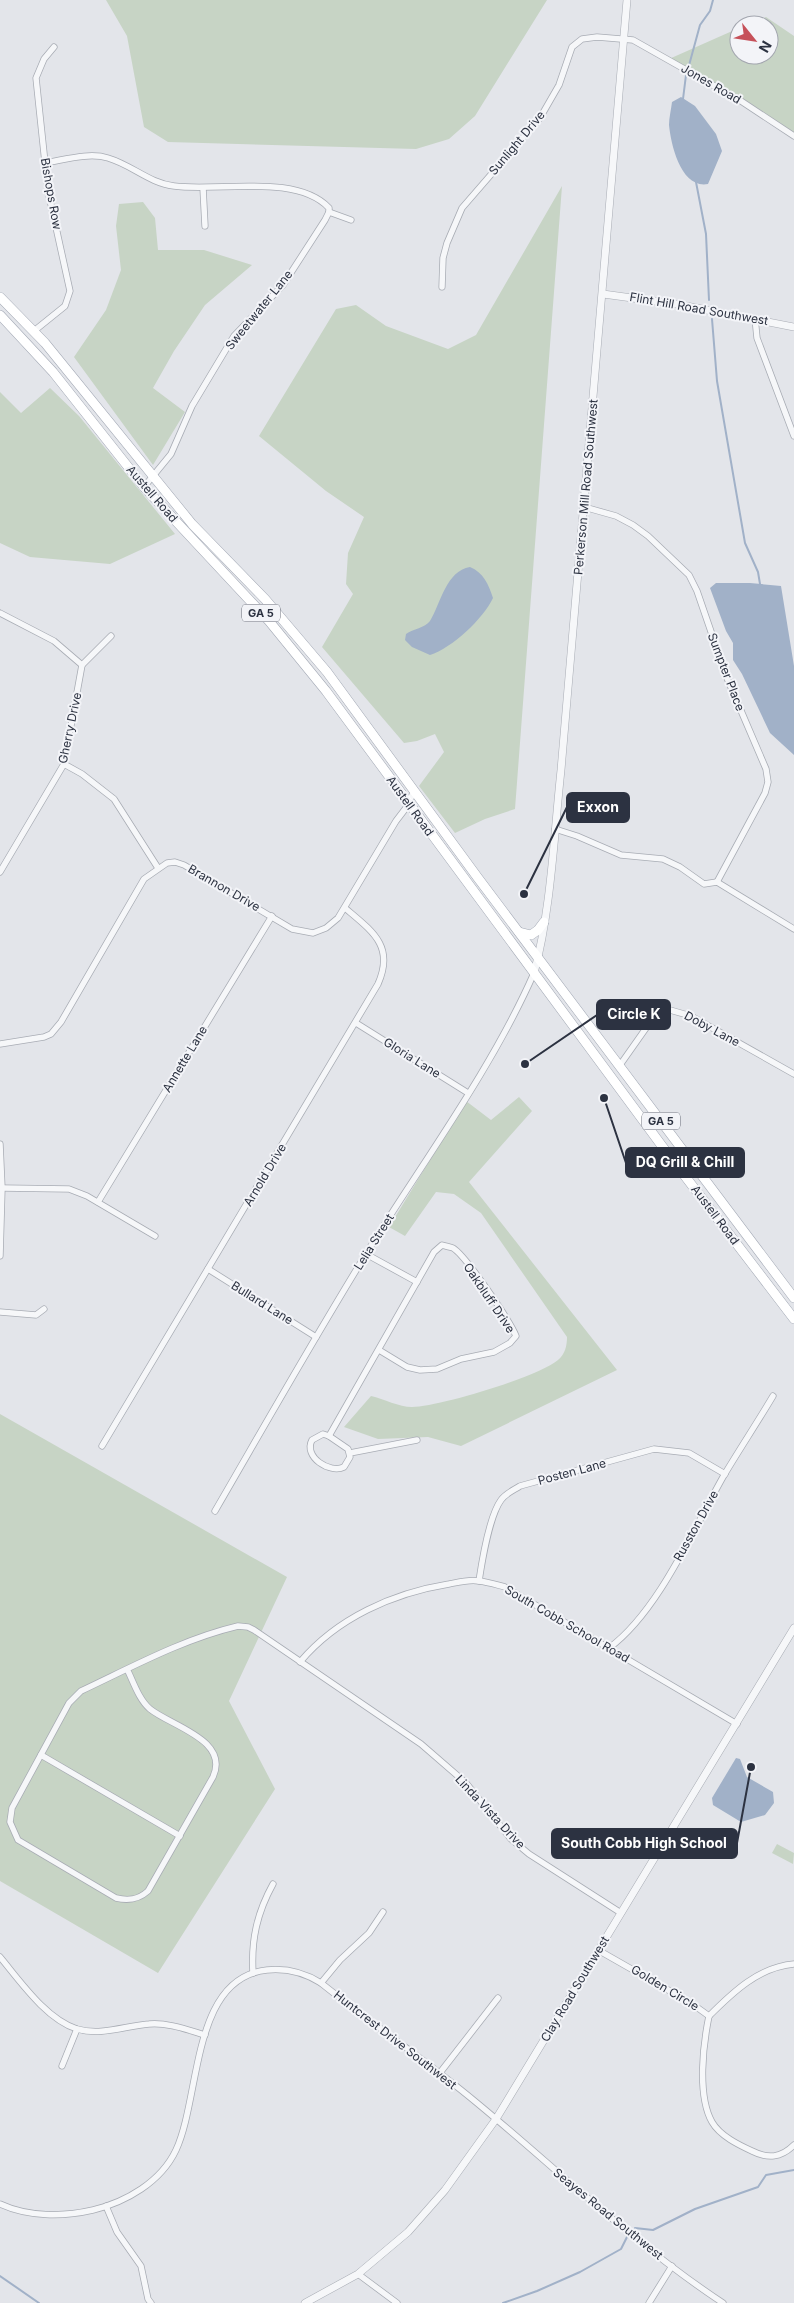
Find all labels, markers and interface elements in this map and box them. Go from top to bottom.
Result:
north arrow [729,15,779,65]
text: N [756,38,776,56]
street label: Jones Road [679,60,744,107]
street label: Sunlight Drive [485,108,548,178]
street label: Bishops Row [38,157,65,231]
street label: Sweetwater Lane [222,267,295,353]
street label: Flint Hill Road Southwest [629,289,770,328]
street label: Perkerson Mill Road Southwest [570,398,601,575]
street label: Austell Road [124,462,181,525]
road number: GA 5 [242,604,280,622]
street label: Sumpter Place [705,631,748,713]
street label: Gherry Drive [55,691,84,765]
street label: Austell Road [384,773,437,839]
callout: Exxon [567,793,629,822]
text: Exxon [577,798,619,815]
street label: Brannon Drive [186,861,263,914]
callout: Circle K [597,1000,670,1029]
text: Circle K [607,1005,661,1022]
street label: Doby Lane [682,1008,743,1049]
street label: Annette Lane [159,1023,210,1095]
street label: Gloria Lane [381,1034,444,1081]
road number: GA 5 [642,1112,680,1130]
street label: Arnold Drive [240,1141,289,1209]
callout: DQ Grill & Chill [626,1148,744,1177]
text: DQ Grill & Chill [636,1153,734,1170]
street label: Austell Road [688,1182,743,1247]
street label: Lelia Street [350,1211,397,1273]
street label: Oakbluff Drive [460,1260,518,1336]
street label: Bullard Lane [229,1278,296,1328]
street label: Posten Lane [536,1455,608,1488]
street label: Russton Drive [670,1488,721,1564]
street label: South Cobb School Road [502,1582,632,1665]
street label: Linda Vista Drive [452,1772,528,1852]
callout: South Cobb High School [552,1829,737,1858]
text: South Cobb High School [561,1834,727,1851]
street label: Clay Road Southwest [537,1933,612,2044]
street label: Golden Circle [629,1961,702,2014]
street label: Huntcrest Drive Southwest [331,1987,460,2092]
street label: Seayes Road Southwest [550,2165,666,2263]

